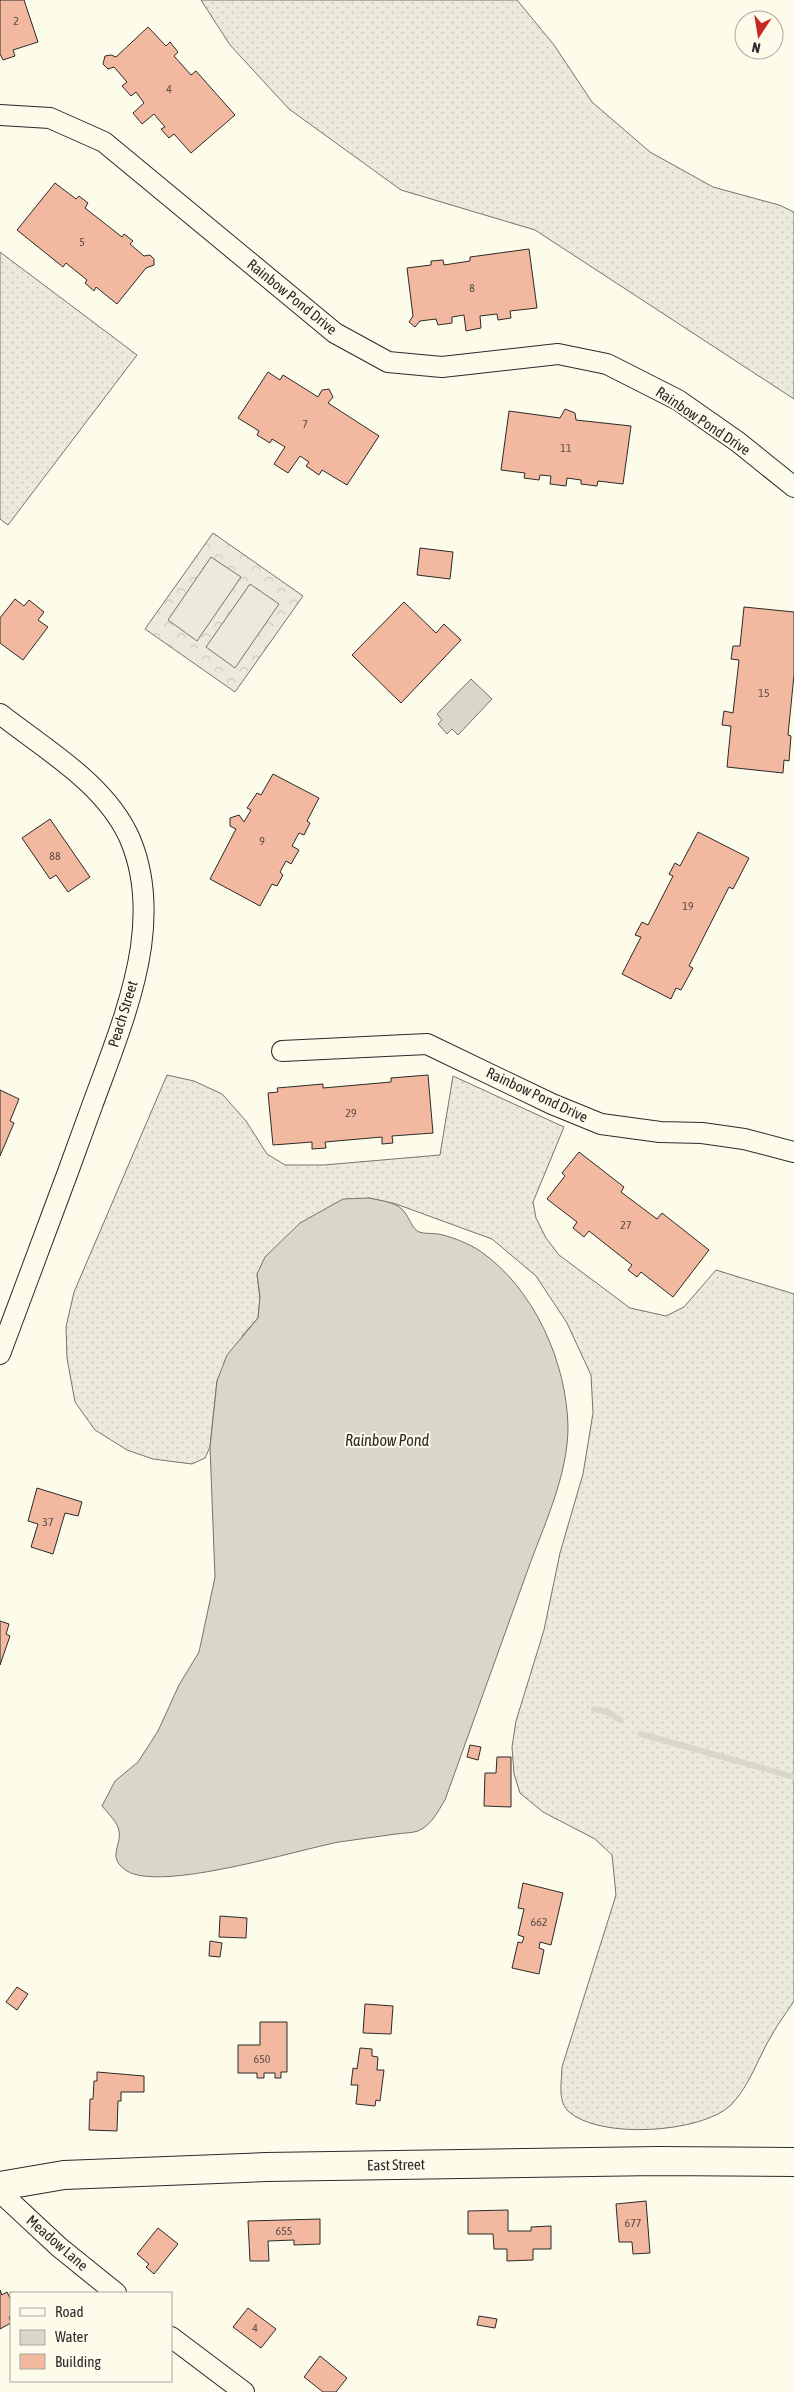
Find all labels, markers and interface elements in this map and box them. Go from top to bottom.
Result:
north arrow [734,10,784,60]
house number: 2 [13,14,19,28]
text: N [751,39,762,56]
house number: 4 [166,82,172,96]
house number: 5 [79,235,85,249]
street label: Rainbow Pond Drive [244,255,341,338]
house number: 8 [469,281,475,295]
street label: Rainbow Pond Drive [653,383,754,458]
house number: 7 [302,417,308,431]
house number: 11 [560,441,572,455]
house number: 15 [758,686,770,700]
house number: 9 [259,834,265,848]
house number: 88 [49,849,61,863]
house number: 19 [682,899,694,913]
street label: Peach Street [104,978,141,1049]
street label: Rainbow Pond Drive [484,1064,591,1126]
house number: 29 [345,1106,357,1120]
house number: 27 [620,1218,632,1232]
water label: Rainbow Pond [345,1431,429,1449]
house number: 37 [42,1515,54,1529]
house number: 662 [531,1915,547,1929]
house number: 650 [254,2052,271,2066]
street label: East Street [367,2155,425,2174]
street label: Meadow Lane [23,2211,92,2274]
house number: 677 [625,2216,642,2230]
house number: 655 [276,2224,292,2238]
legend [10,2292,172,2382]
text: Road [55,2303,84,2320]
house number: 4 [252,2321,258,2335]
text: Water [55,2328,88,2345]
text: Building [55,2353,101,2370]

